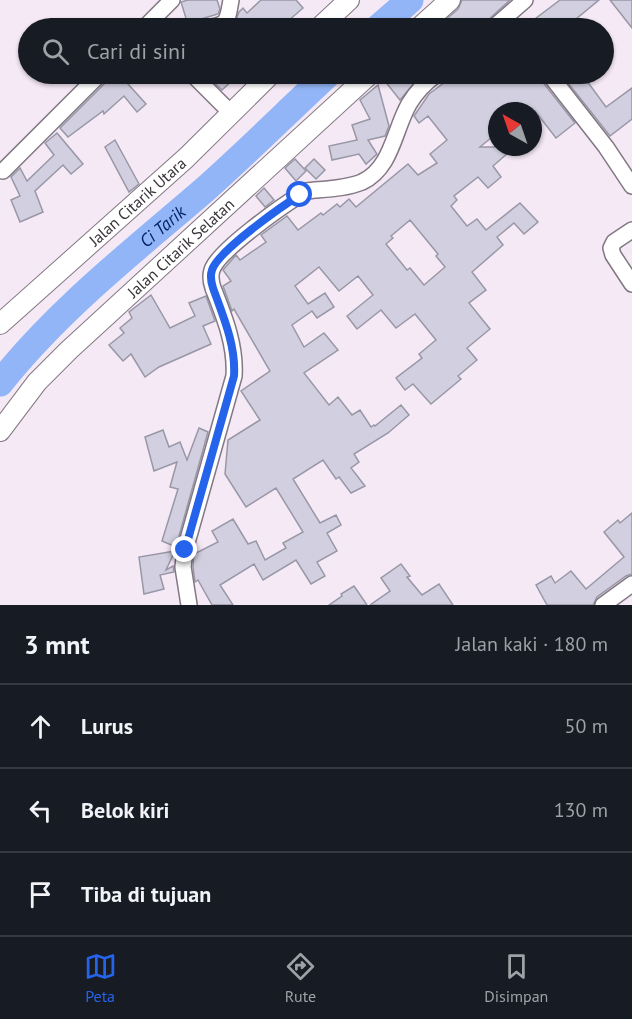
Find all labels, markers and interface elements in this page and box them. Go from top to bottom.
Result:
search box [18,18,614,84]
icon: search [39,35,72,68]
text: Cari di sini [87,37,186,65]
north arrow [488,102,542,156]
street label: Jalan Citarik Utara [84,153,190,251]
route start [286,181,312,207]
street label: Jalan Citarik Selatan [122,194,238,302]
water label: Ci Tarik [134,199,191,252]
route end [171,536,197,562]
text: 3 mnt [24,628,90,661]
text: Jalan kaki · 180 m [455,631,608,657]
icon: ahead [24,710,57,743]
text: Lurus [81,712,133,740]
text: 50 m [565,713,608,739]
icon: left [24,794,57,827]
text: Belok kiri [81,796,170,824]
text: 130 m [554,797,608,823]
icon: arrive [24,878,57,911]
text: Tiba di tujuan [81,880,211,908]
tab: Peta [84,950,117,1006]
tab: Rute [284,950,317,1006]
tab: Disimpan [484,950,548,1006]

